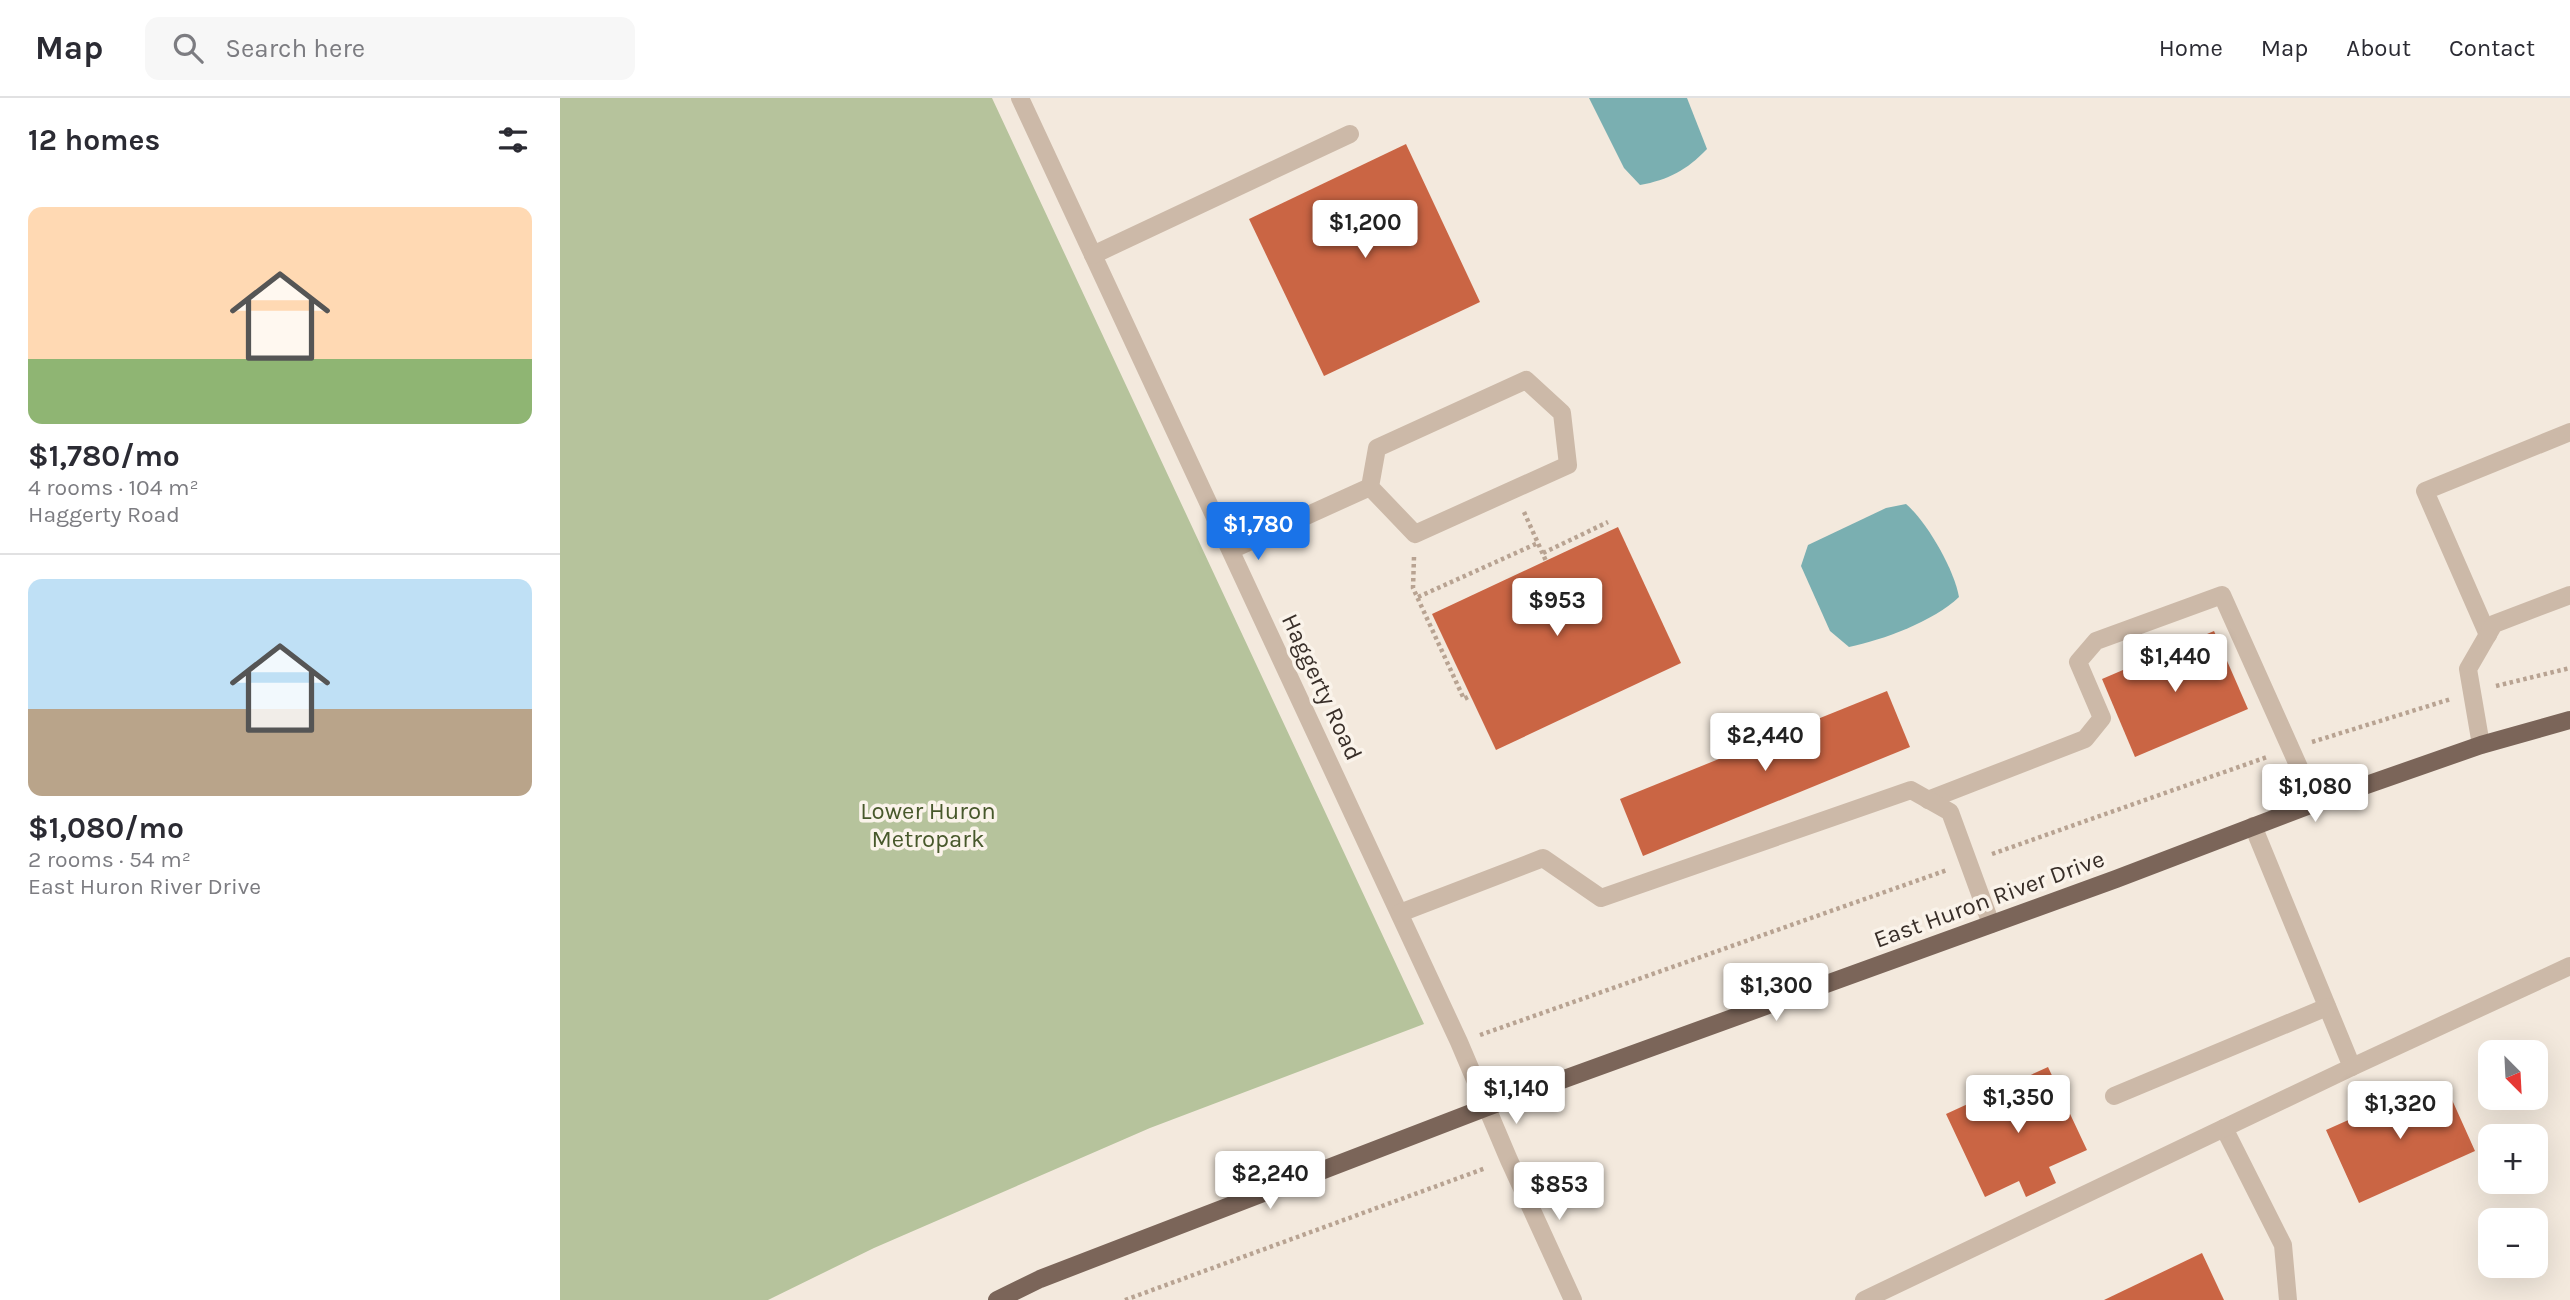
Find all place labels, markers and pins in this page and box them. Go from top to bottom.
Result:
pin: $1,200 [1308,200,1422,260]
pin: $1,780 [1201,503,1315,562]
pin: $953 [1516,578,1598,638]
pin: $1,440 [2118,634,2232,694]
pin: $2,440 [1708,714,1822,773]
pin: $1,080 [2258,764,2372,824]
pin: $1,300 [1719,964,1833,1023]
pin: $1,140 [1459,1066,1573,1126]
pin: $1,350 [1961,1076,2075,1135]
pin: $1,320 [2343,1082,2457,1141]
pin: $2,240 [1213,1152,1327,1211]
pin: $853 [1518,1162,1600,1222]

